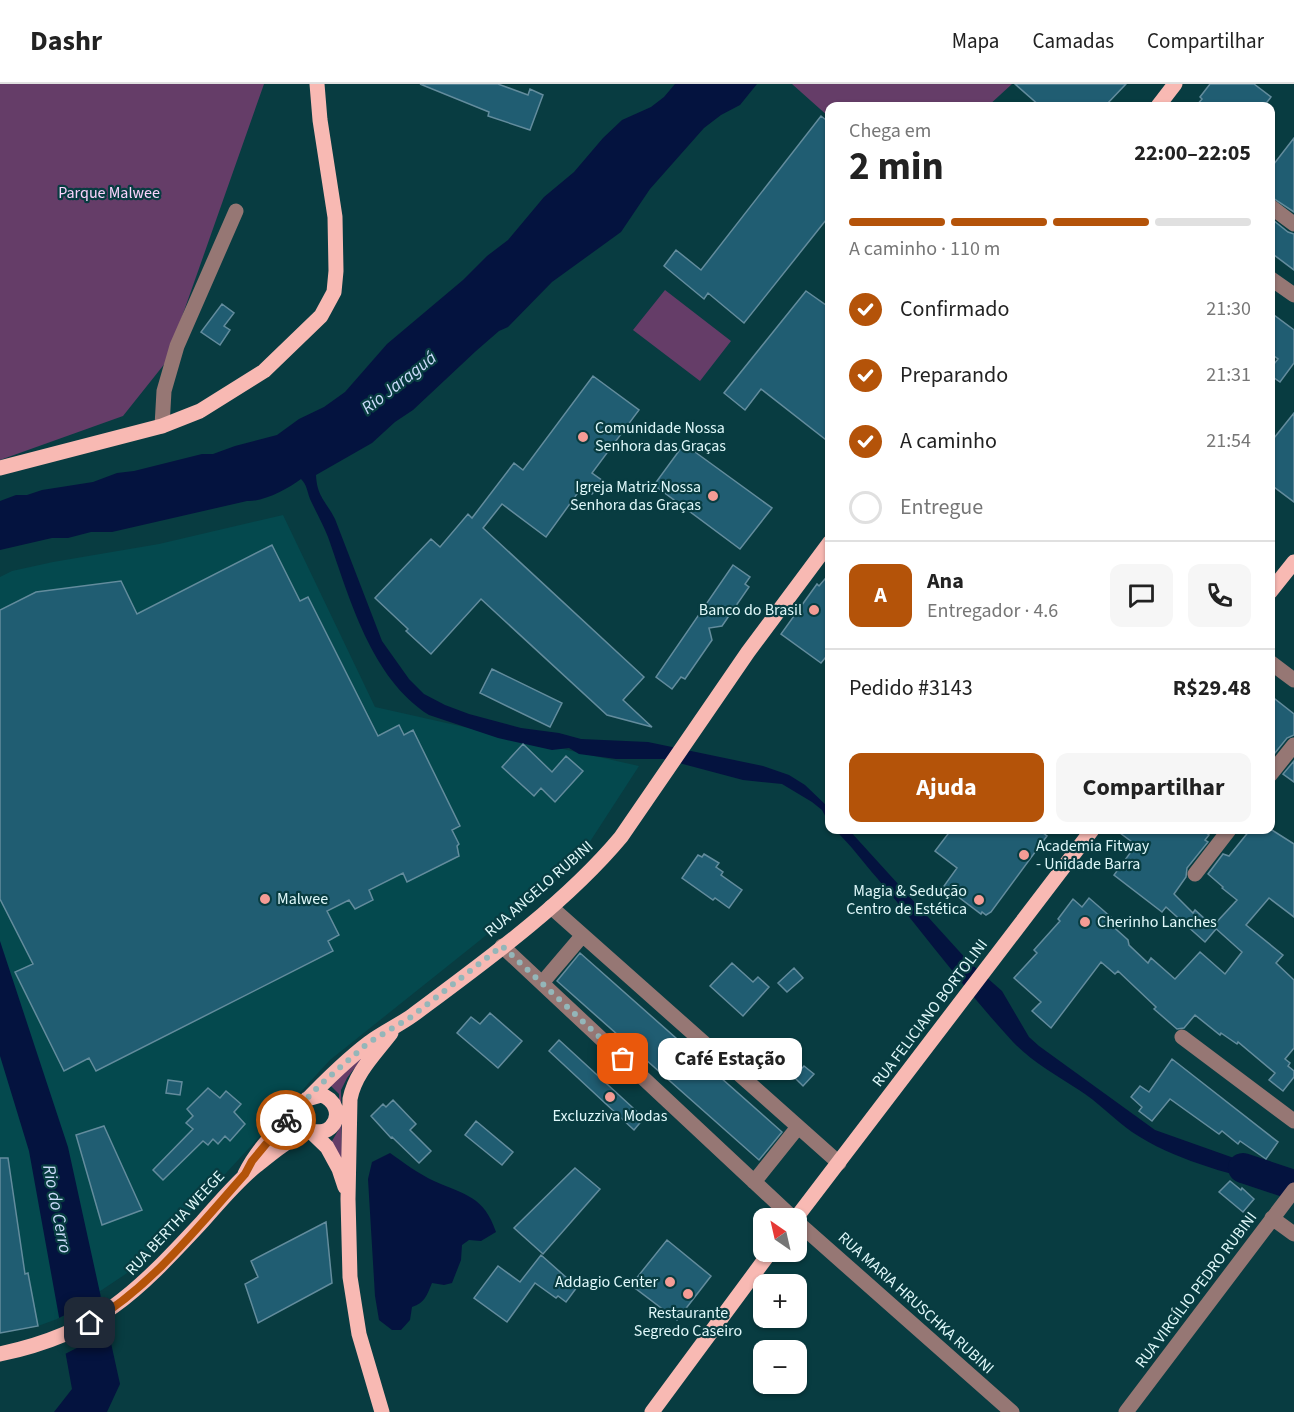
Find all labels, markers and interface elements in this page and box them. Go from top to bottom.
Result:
text: Dashr [30,21,102,61]
text: Mapa [952,26,999,56]
text: Camadas [1032,26,1114,56]
text: Compartilhar [1147,26,1264,56]
text: Chega em [849,117,931,145]
text: 22:00–22:05 [1134,137,1251,169]
text: 2 min [849,139,944,195]
park label: Parque Malwee [58,182,160,204]
text: A caminho · 110 m [849,235,1000,263]
icon: check [849,293,882,326]
text: Confirmado [900,293,1009,325]
text: 21:30 [1206,295,1251,323]
water label: Rio Jaraguá [356,345,442,420]
icon: check [849,359,882,392]
text: Preparando [900,359,1008,391]
text: 21:31 [1206,361,1251,389]
place label: Comunidade Nossa Senhora das Graças [595,417,726,457]
icon: check [849,425,882,458]
text: A caminho [900,425,997,457]
text: 21:54 [1206,427,1251,455]
marker: Comunidade Nossa Senhora das Graças [576,430,590,444]
place label: Igreja Matriz Nossa Senhora das Graças [570,476,701,516]
marker: Igreja Matriz Nossa Senhora das Graças [706,489,720,503]
text: Entregue [900,491,983,523]
button: chat [1110,564,1173,627]
button: phone [1188,564,1251,627]
text: Ana [927,565,964,597]
text: A [874,579,887,611]
text: Entregador · 4.6 [927,597,1058,625]
place label: Banco do Brasil [699,599,802,621]
marker: Banco do Brasil [807,603,821,617]
text: Pedido #3143 [849,672,973,704]
text: R$29.48 [1173,672,1251,704]
button: Ajuda [849,753,1044,822]
button: Compartilhar [1056,753,1251,822]
place label: Academia Fitway - Unidade Barra [1036,835,1150,875]
street label: RUA ANGELO RUBINI [480,836,598,942]
marker: Academia Fitway - Unidade Barra [1017,848,1031,862]
place label: Magia & Sedução Centro de Estética [846,880,967,920]
place label: Malwee [277,888,328,910]
marker: Malwee [258,892,272,906]
marker: Magia & Sedução Centro de Estética [972,893,986,907]
place label: Cherinho Lanches [1097,911,1217,933]
marker: Cherinho Lanches [1078,915,1092,929]
street label: RUA FELICIANO BORTOLINI [867,935,993,1091]
pin [597,1033,648,1084]
callout: Café Estação [659,1038,803,1080]
icon: bag [606,1042,639,1075]
text: Café Estação [674,1045,786,1073]
courier [256,1090,316,1150]
marker: Excluzziva Modas [603,1090,617,1104]
icon: bike [270,1104,303,1137]
place label: Excluzziva Modas [553,1105,668,1127]
water label: Rio do Cerro [36,1163,78,1255]
street label: RUA BERTHA WEEGE [120,1166,230,1280]
street label: RUA VIRGÍLIO PEDRO RUBINI [1130,1207,1262,1373]
north arrow [753,1208,807,1262]
map controls [753,1208,807,1394]
street label: RUA MARIA HRUSCHKA RUBINI [833,1227,999,1379]
place label: Addagio Center [555,1271,658,1293]
button: + [753,1274,807,1328]
marker: Addagio Center [663,1275,677,1289]
marker: Restaurante Segredo Caseiro [681,1287,695,1301]
pin [64,1297,115,1348]
place label: Restaurante Segredo Caseiro [634,1302,742,1342]
icon: home [73,1306,106,1339]
button: − [753,1340,807,1394]

